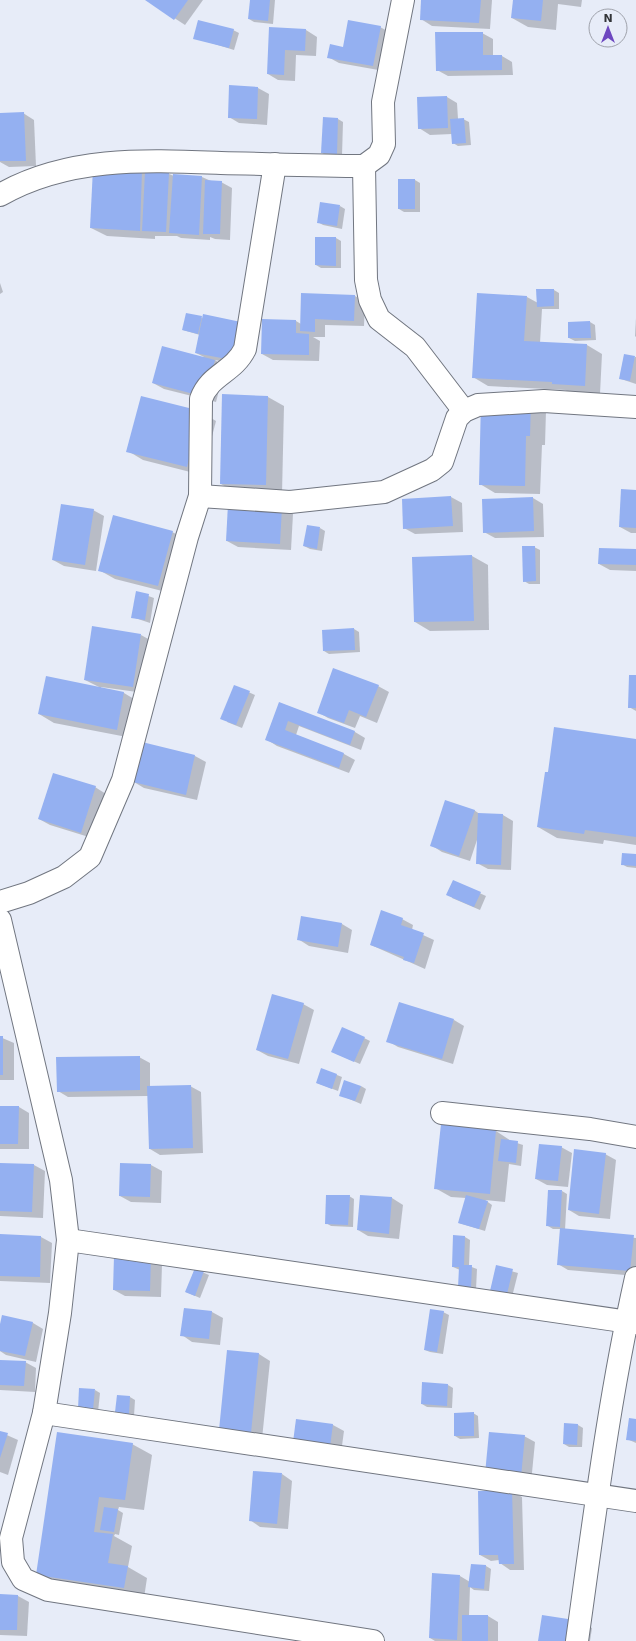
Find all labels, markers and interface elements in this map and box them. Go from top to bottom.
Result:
north arrow [588,8,628,48]
text: N [603,12,613,25]

